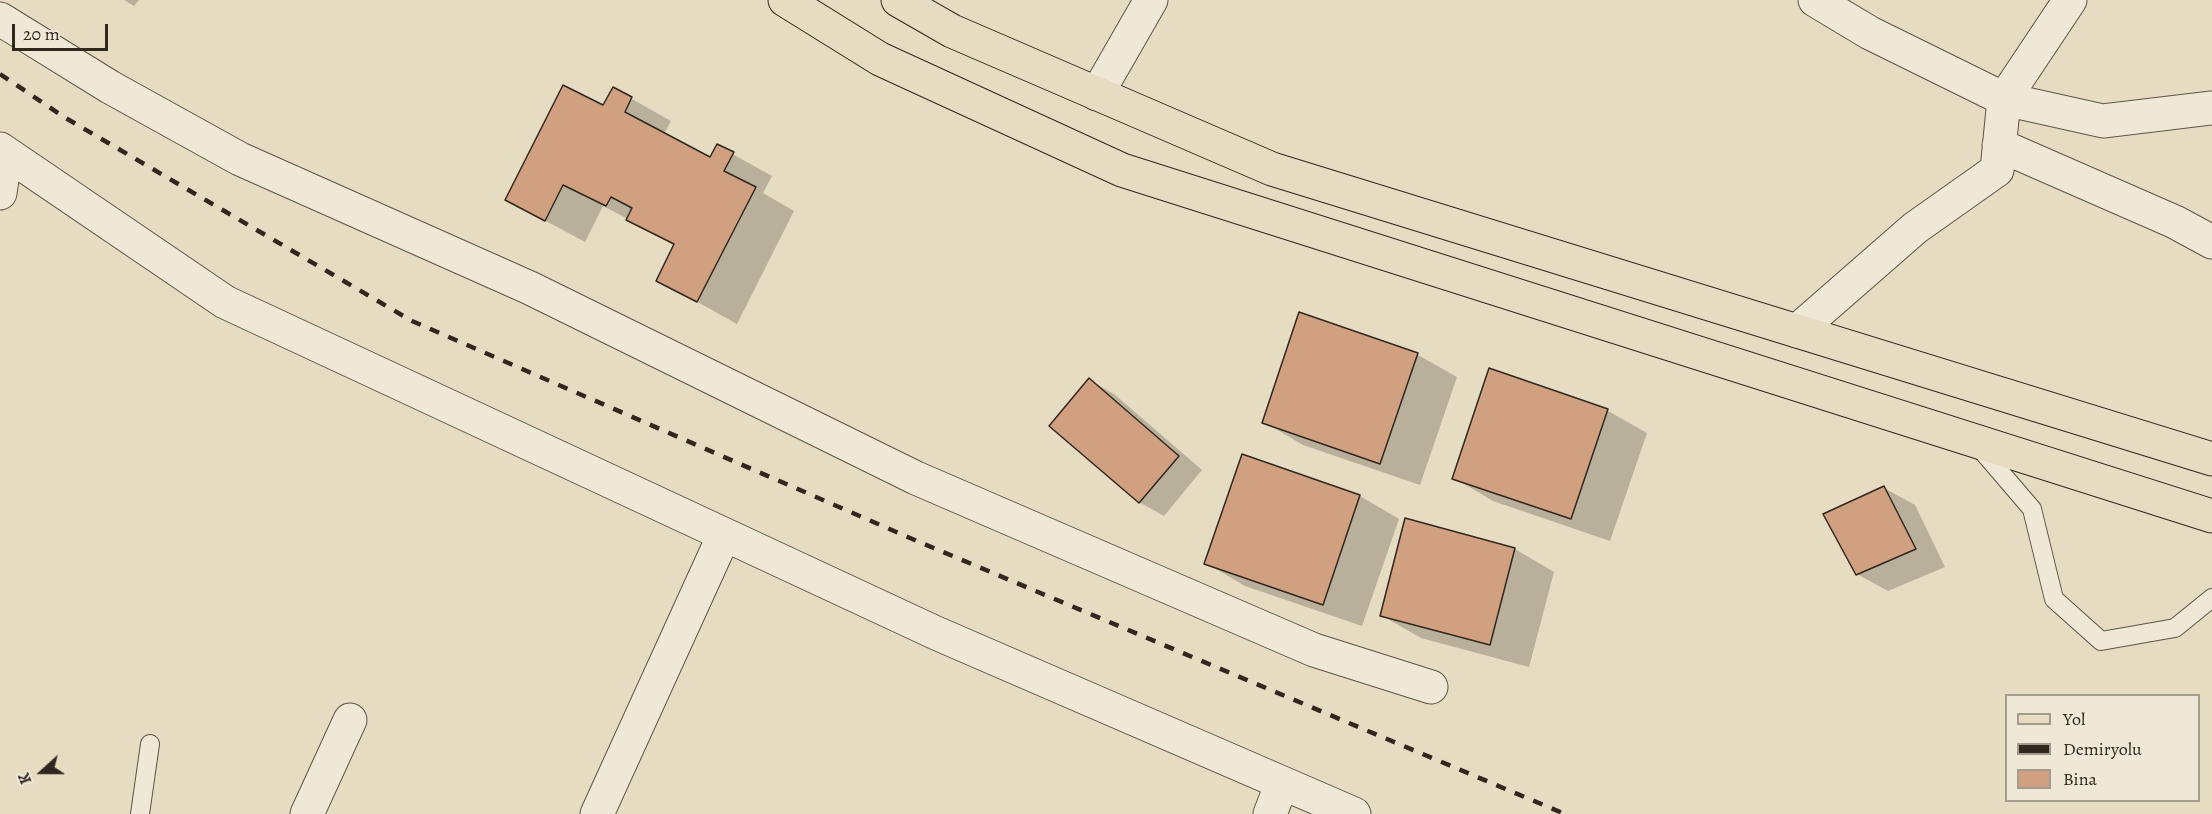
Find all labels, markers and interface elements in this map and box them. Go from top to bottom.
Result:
scale bar [15,12,111,50]
text: 20 m [23,22,60,46]
legend [2005,694,2200,802]
text: Yol [2063,707,2085,731]
text: Demiryolu [2063,737,2142,761]
north arrow [12,742,72,802]
text: Bina [2063,767,2097,791]
text: K [13,770,37,787]

